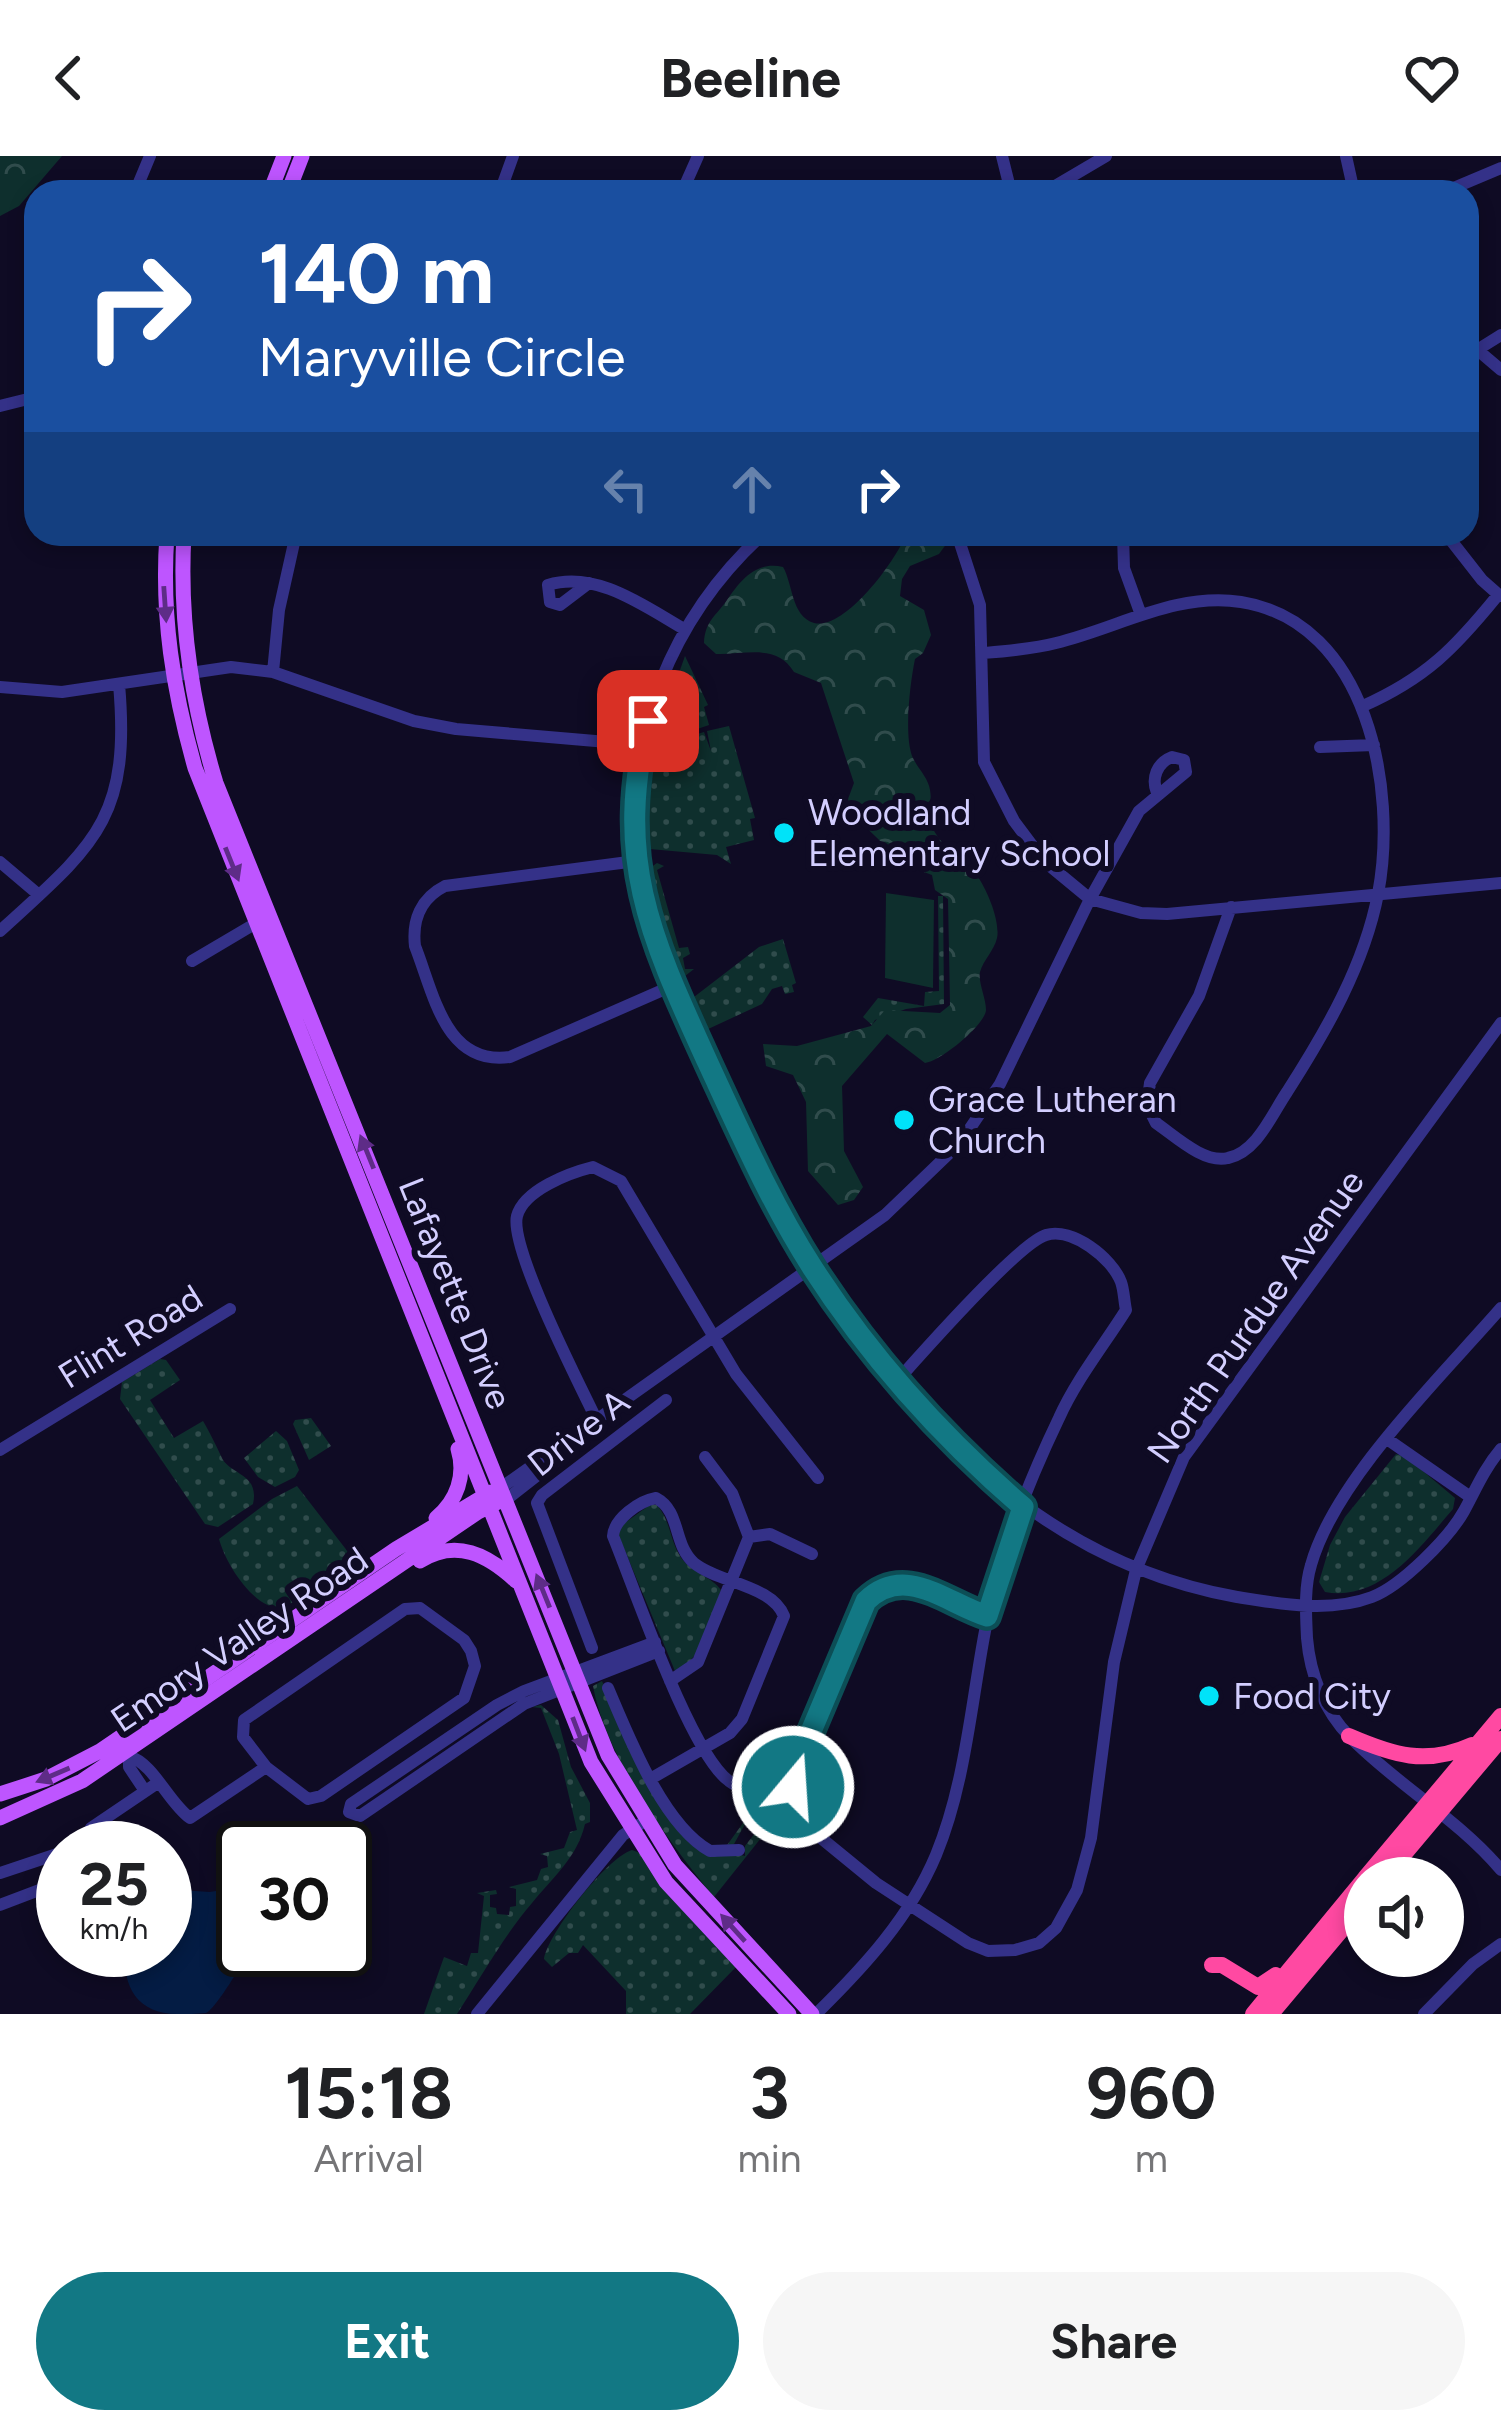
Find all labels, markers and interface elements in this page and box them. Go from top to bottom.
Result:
icon: back [36,45,102,111]
icon: heart [1399,45,1465,111]
text: Beeline [660,46,841,111]
text: 140 m [258,223,494,324]
icon: right [60,228,216,384]
text: Maryville Circle [258,325,625,390]
icon: left [593,456,659,522]
icon: ahead [719,456,785,522]
icon: right [845,456,911,522]
one-way arrow [156,586,175,623]
pin [597,670,699,772]
icon: arrive [615,688,681,754]
place label: Woodland Elementary School [808,791,1111,875]
marker: Woodland Elementary School [771,820,797,846]
one-way arrow [223,847,242,883]
place label: Grace Lutheran Church [928,1078,1177,1162]
marker: Grace Lutheran Church [891,1107,917,1133]
one-way arrow [357,1133,376,1169]
street label: North Purdue Avenue [1138,1161,1373,1471]
street label: Lafayette Drive [390,1171,521,1415]
street label: Flint Road [50,1275,210,1397]
street label: Drive A [519,1379,638,1485]
street label: Emory Valley Road [103,1538,376,1741]
one-way arrow [533,1573,552,1609]
place label: Food City [1233,1675,1391,1718]
marker: Food City [1196,1683,1222,1709]
one-way arrow [571,1716,590,1752]
position arrow [730,1724,856,1850]
one-way arrow [35,1766,71,1785]
speed limit sign: 30 [216,1821,372,1977]
text: 25 [79,1848,149,1920]
map controls [1344,1857,1464,1977]
button: sound [1344,1857,1464,1977]
text: km/h [80,1910,148,1947]
one-way arrow [720,1913,747,1942]
text: 15:18 [285,2050,453,2136]
text: 3 [750,2050,790,2136]
text: 960 [1086,2050,1216,2136]
text: Arrival [314,2135,424,2182]
text: min [738,2135,802,2182]
text: m [1135,2135,1168,2182]
button: Exit [36,2272,739,2410]
button: Share [763,2272,1465,2410]

